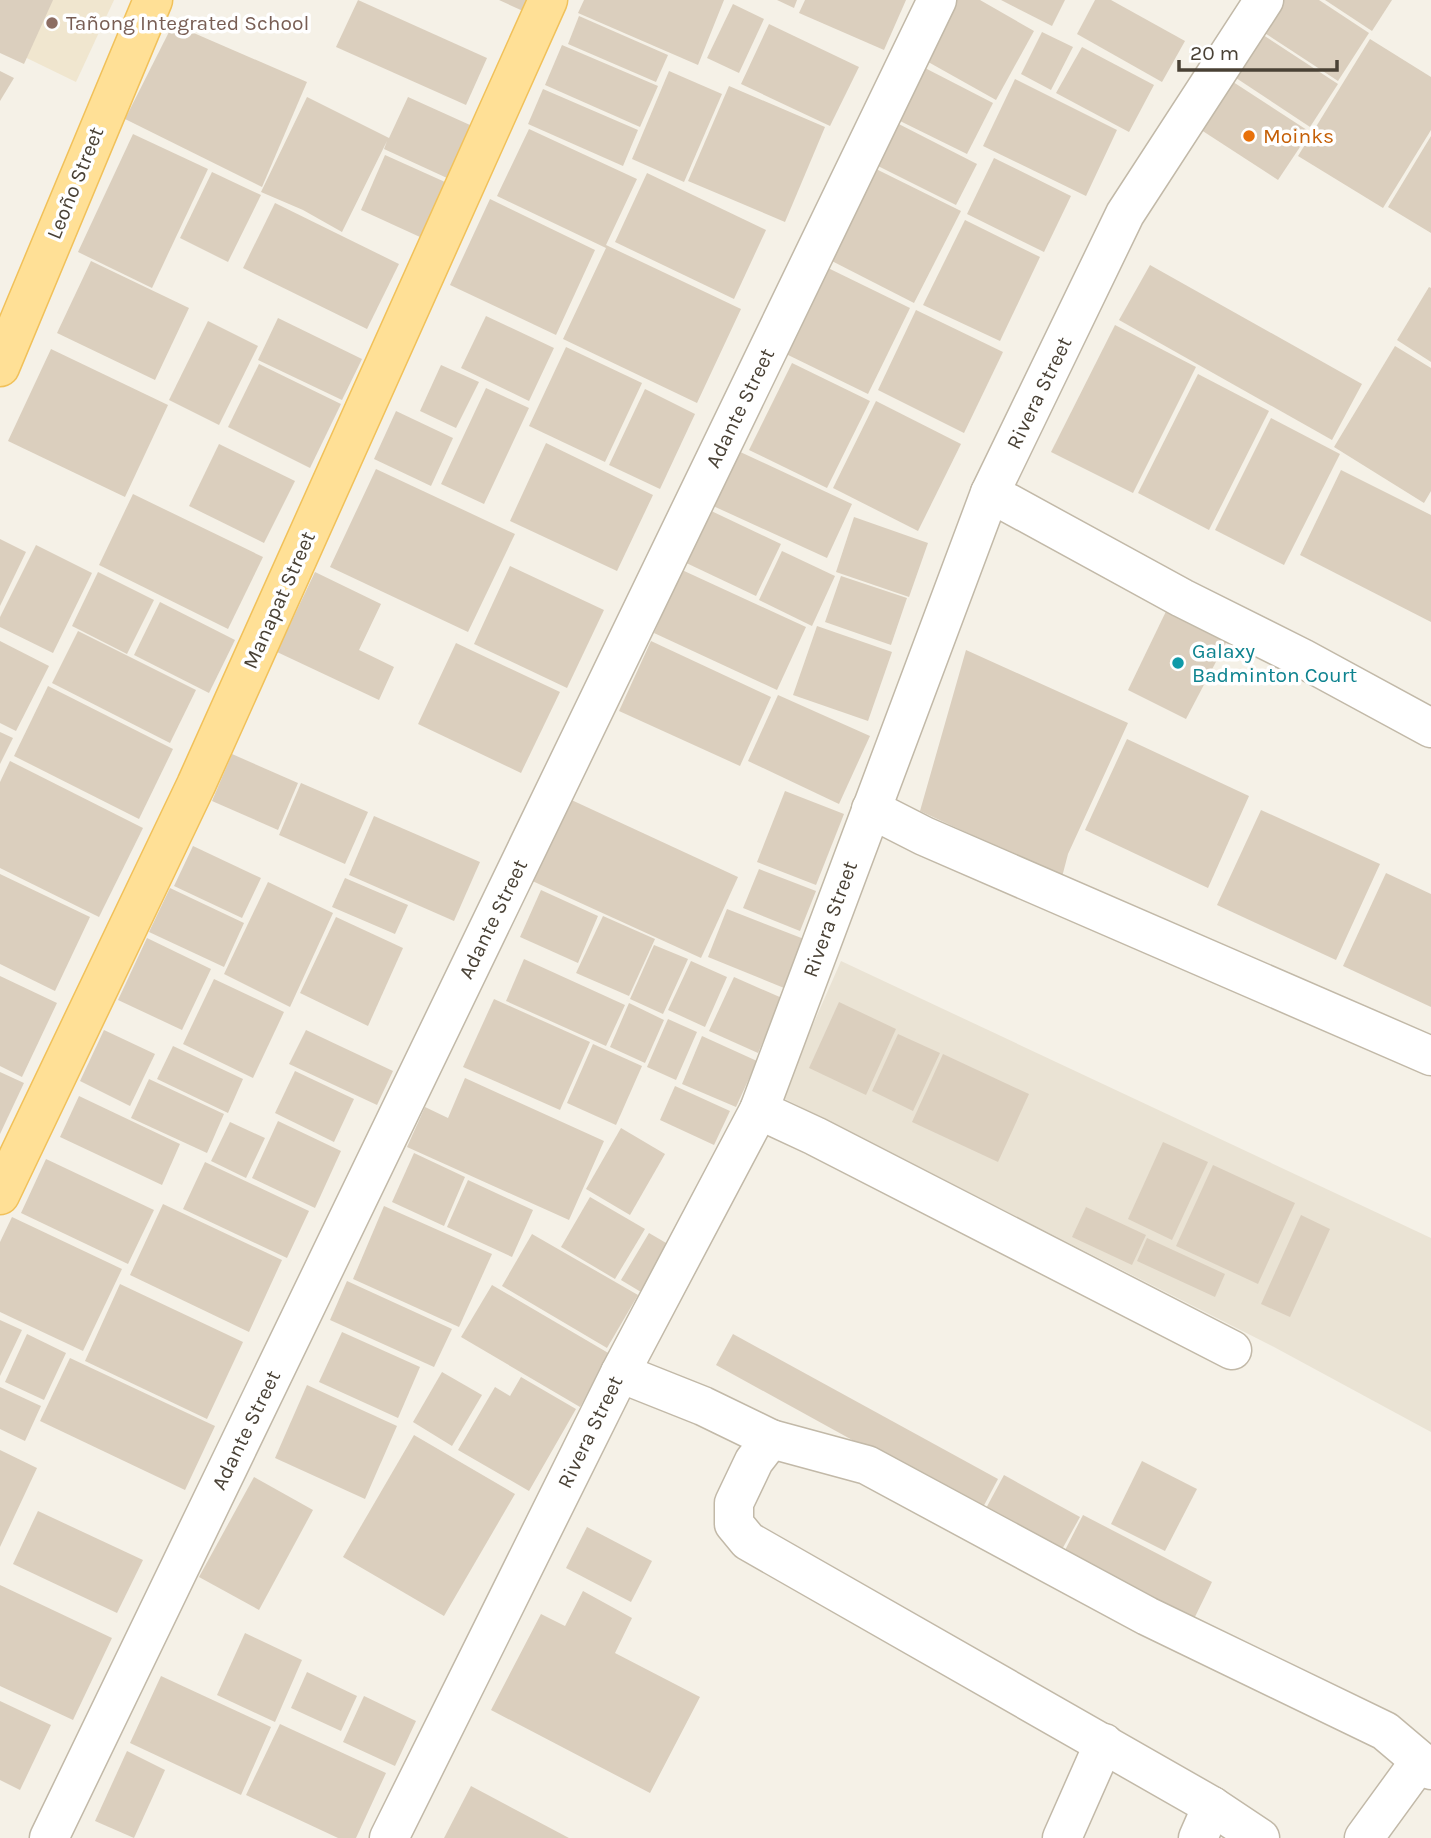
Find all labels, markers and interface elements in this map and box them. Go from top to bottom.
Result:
place label: Tañong Integrated School [66,11,309,35]
marker: Tañong Integrated School [44,15,60,31]
scale bar [1179,28,1336,72]
text: 20 m [1190,41,1239,65]
street label: Leoño Street [42,123,108,243]
place label: Moinks [1263,124,1334,148]
marker: Moinks [1241,128,1257,144]
street label: Rivera Street [1001,333,1077,453]
street label: Adante Street [701,344,779,472]
street label: Manapat Street [238,527,320,672]
place label: Galaxy Badminton Court [1192,639,1357,687]
marker: Galaxy Badminton Court [1170,655,1186,671]
street label: Adante Street [454,855,532,983]
street label: Rivera Street [798,857,862,981]
street label: Adante Street [207,1366,285,1494]
street label: Rivera Street [552,1372,628,1492]

